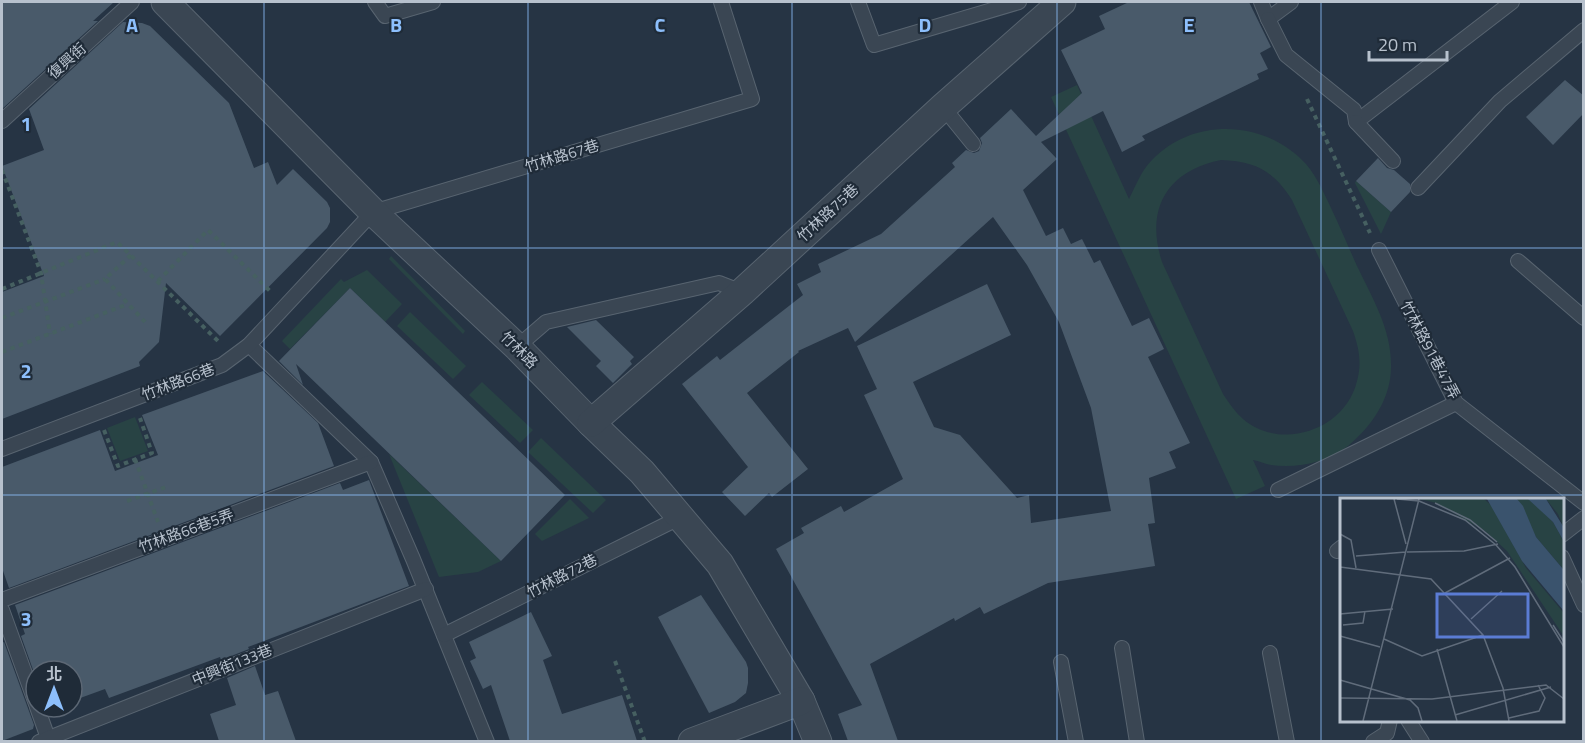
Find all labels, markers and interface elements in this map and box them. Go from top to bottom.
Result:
text: A [126,9,138,40]
text: B [390,9,402,40]
text: C [655,9,666,40]
text: D [919,9,931,40]
text: E [1183,9,1195,40]
scale bar [1369,24,1447,62]
text: 20 m [1378,31,1417,58]
street label: 復興街 [42,37,91,84]
text: 1 [20,108,32,139]
street label: 竹林路67巷 [522,133,602,178]
street label: 竹林路75巷 [792,178,864,247]
street label: 竹林路91巷47弄 [1395,296,1466,403]
street label: 竹林路 [495,326,543,374]
text: 2 [20,355,32,386]
street label: 竹林路66巷 [138,357,218,406]
inset map [1340,498,1564,722]
street label: 竹林路66巷5弄 [135,503,237,558]
street label: 竹林路72巷 [522,548,601,603]
text: 3 [20,603,32,634]
street label: 中興街133巷 [188,638,276,691]
north arrow [24,659,84,719]
text: 北 [46,662,62,686]

